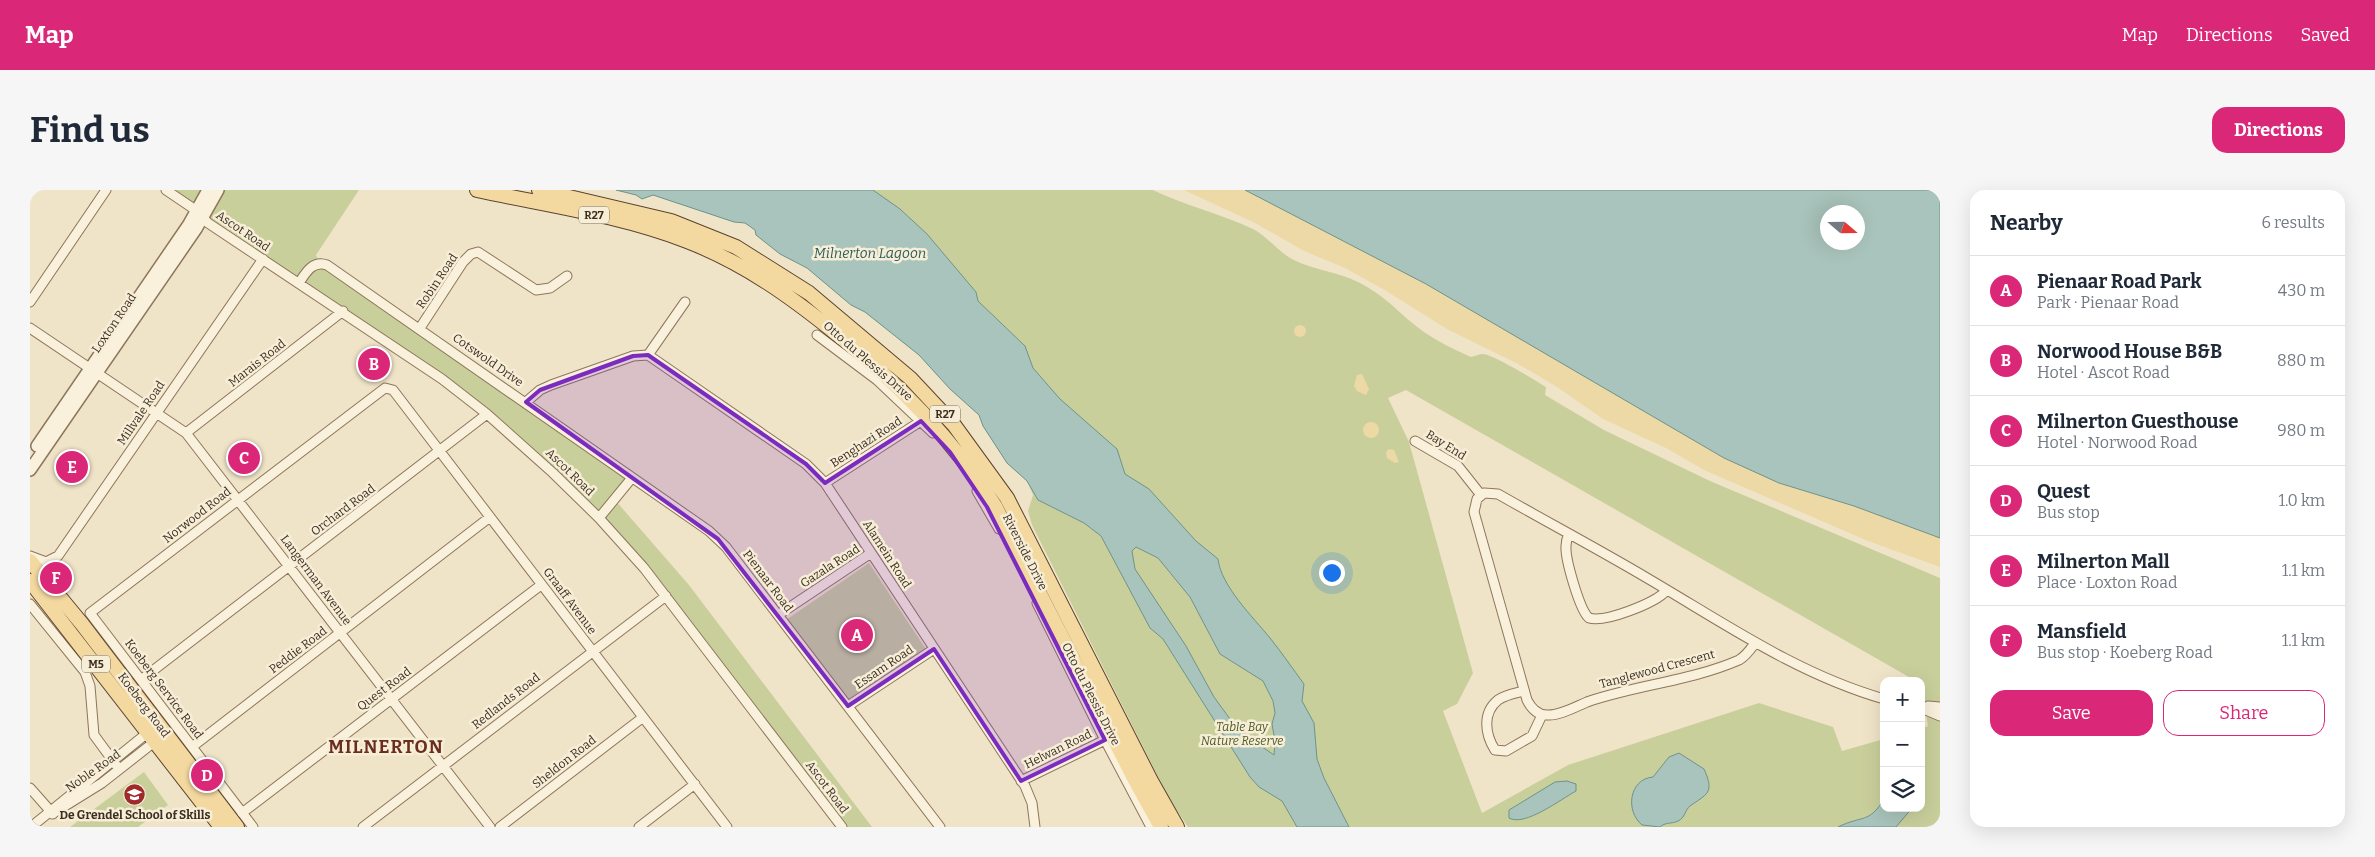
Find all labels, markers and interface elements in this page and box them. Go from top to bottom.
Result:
text: Map [25,21,74,49]
text: Map [2122,24,2158,46]
text: Directions [2186,24,2273,46]
text: Saved [2301,24,2350,46]
button: Directions [2212,107,2345,153]
text: Find us [30,109,150,151]
north arrow [1820,205,1865,250]
road number: R27 [579,206,609,224]
street label: Ascot Road [213,208,273,254]
text: Nearby [1990,210,2063,236]
text: 6 results [2262,213,2325,232]
water label: Milnerton Lagoon [814,245,926,262]
street label: Robin Road [414,251,460,311]
text: Pienaar Road Park [2037,270,2201,293]
text: A [2000,281,2012,300]
text: 430 m [2278,281,2325,300]
street label: Loxton Road [89,291,139,355]
text: Park · Pienaar Road [2037,293,2179,312]
street label: Otto du Plessis Drive [821,319,915,403]
street label: Cotswold Drive [450,330,526,390]
street label: Marais Road [226,336,288,390]
text: Norwood House B&B [2037,340,2222,363]
pin: B [358,345,390,383]
text: B [2001,351,2011,370]
text: 880 m [2277,351,2325,370]
text: Hotel · Ascot Road [2037,363,2170,382]
street label: Millvale Road [114,378,168,448]
road number: R27 [930,405,960,422]
text: Milnerton Guesthouse [2037,410,2238,433]
street label: Benghazi Road [828,414,904,470]
text: C [2001,421,2011,440]
text: 980 m [2277,421,2325,440]
street label: Bay End [1423,427,1469,463]
text: Hotel · Norwood Road [2037,433,2197,452]
pin: C [228,439,260,477]
street label: Ascot Road [543,445,597,499]
pin: E [56,448,88,486]
text: Quest [2037,480,2090,503]
street label: Orchard Road [308,481,378,539]
street label: Norwood Road [160,484,234,546]
text: D [2000,491,2012,510]
text: 1.0 km [2278,491,2325,510]
text: Bus stop [2037,503,2100,522]
street label: Riverside Drive [1000,511,1050,593]
street label: Alamein Road [860,517,914,591]
street label: Langerman Avenue [278,532,354,628]
street label: Gazala Road [798,542,862,590]
street label: Pienaar Road [740,547,796,615]
text: Milnerton Mall [2037,550,2170,573]
pin: F [40,559,72,597]
your location [1319,560,1345,586]
text: E [2001,561,2011,580]
text: 1.1 km [2282,561,2325,580]
street label: Graaff Avenue [540,565,600,637]
text: Place · Loxton Road [2037,573,2178,592]
pin: A [841,616,873,654]
text: Mansfield [2037,620,2127,643]
street label: Peddie Road [266,624,330,676]
text: F [2002,631,2011,650]
text: 1.1 km [2282,631,2325,650]
street label: Koeberg Service Road [122,636,206,742]
street label: Otto du Plessis Drive [1059,640,1123,748]
street label: Essam Road [852,642,916,692]
text: Bus stop · Koeberg Road [2037,643,2213,662]
street label: Tanglewood Crescent [1598,647,1717,691]
road number: M5 [82,656,110,672]
street label: Quest Road [354,664,414,714]
street label: Koeberg Road [115,670,173,740]
street label: Redlands Road [469,670,543,732]
map controls [1880,677,1925,812]
button: + [1880,677,1925,722]
button: Save [1990,690,2153,736]
button: Share [2163,690,2325,736]
park label: Table Bay Nature Reserve [1201,720,1283,748]
button: − [1880,722,1925,767]
street label: Helwan Road [1022,727,1094,771]
street label: Sheldon Road [529,733,599,791]
district label: MILNERTON [328,736,444,758]
street label: Noble Road [63,747,123,795]
pin: D [191,756,223,794]
street label: Ascot Road [803,758,851,816]
button: layers [1880,767,1925,812]
school or university icon: De Grendel School of Skills [123,782,147,806]
place label: De Grendel School of Skills [60,808,210,822]

